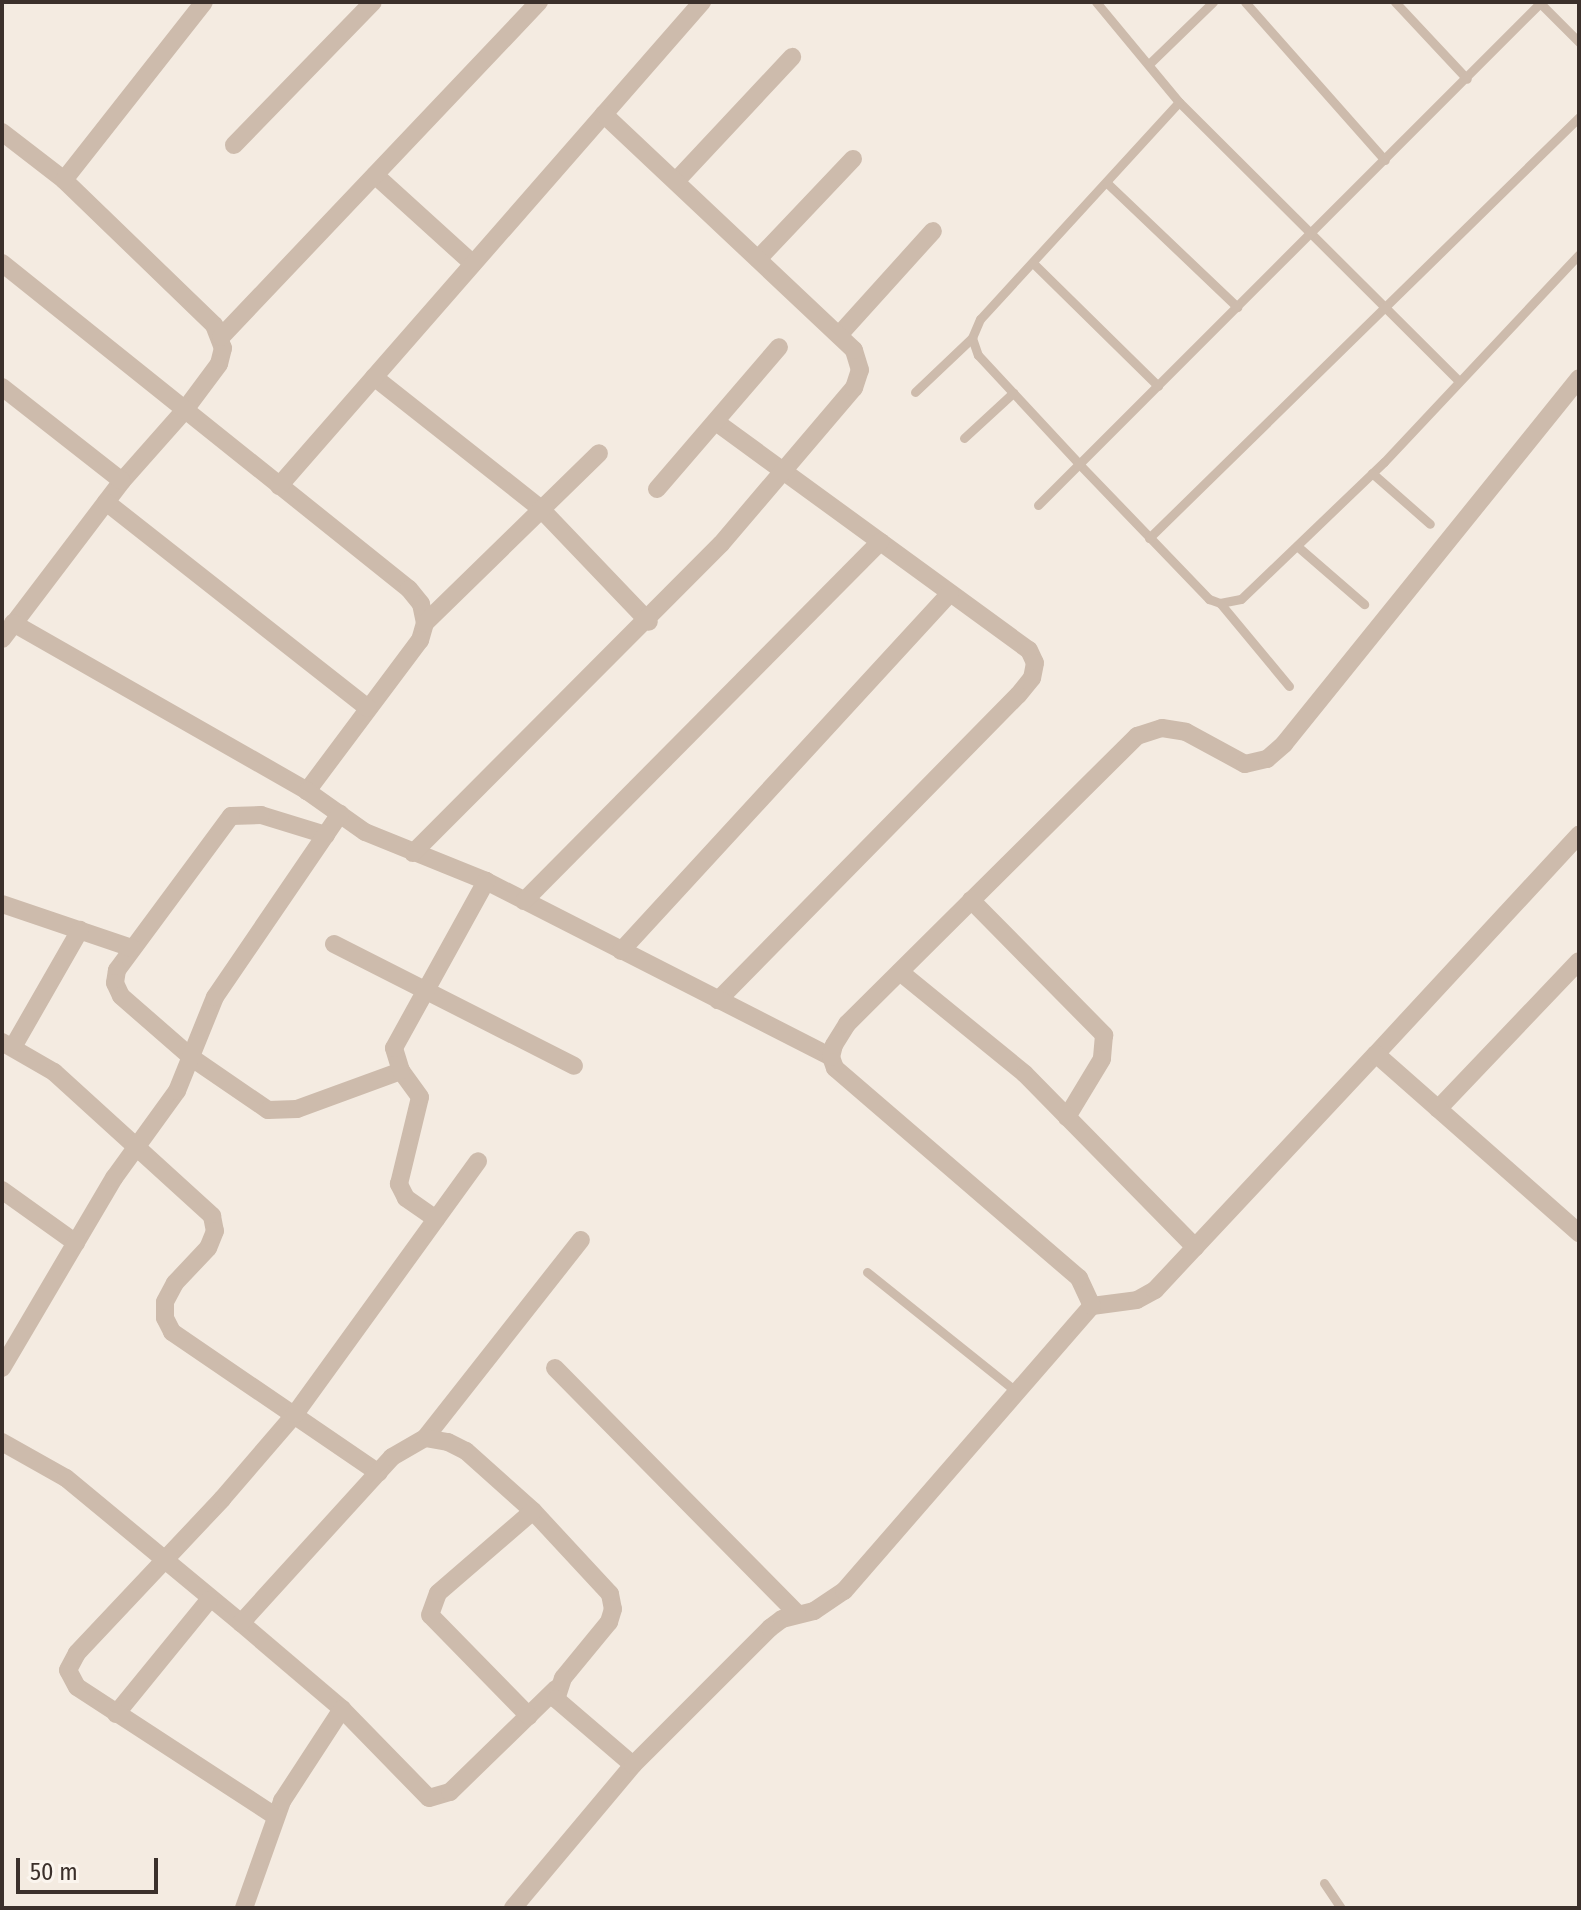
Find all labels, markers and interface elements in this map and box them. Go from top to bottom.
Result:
scale bar [20,1842,162,1892]
text: 50 m [30,1858,78,1886]

